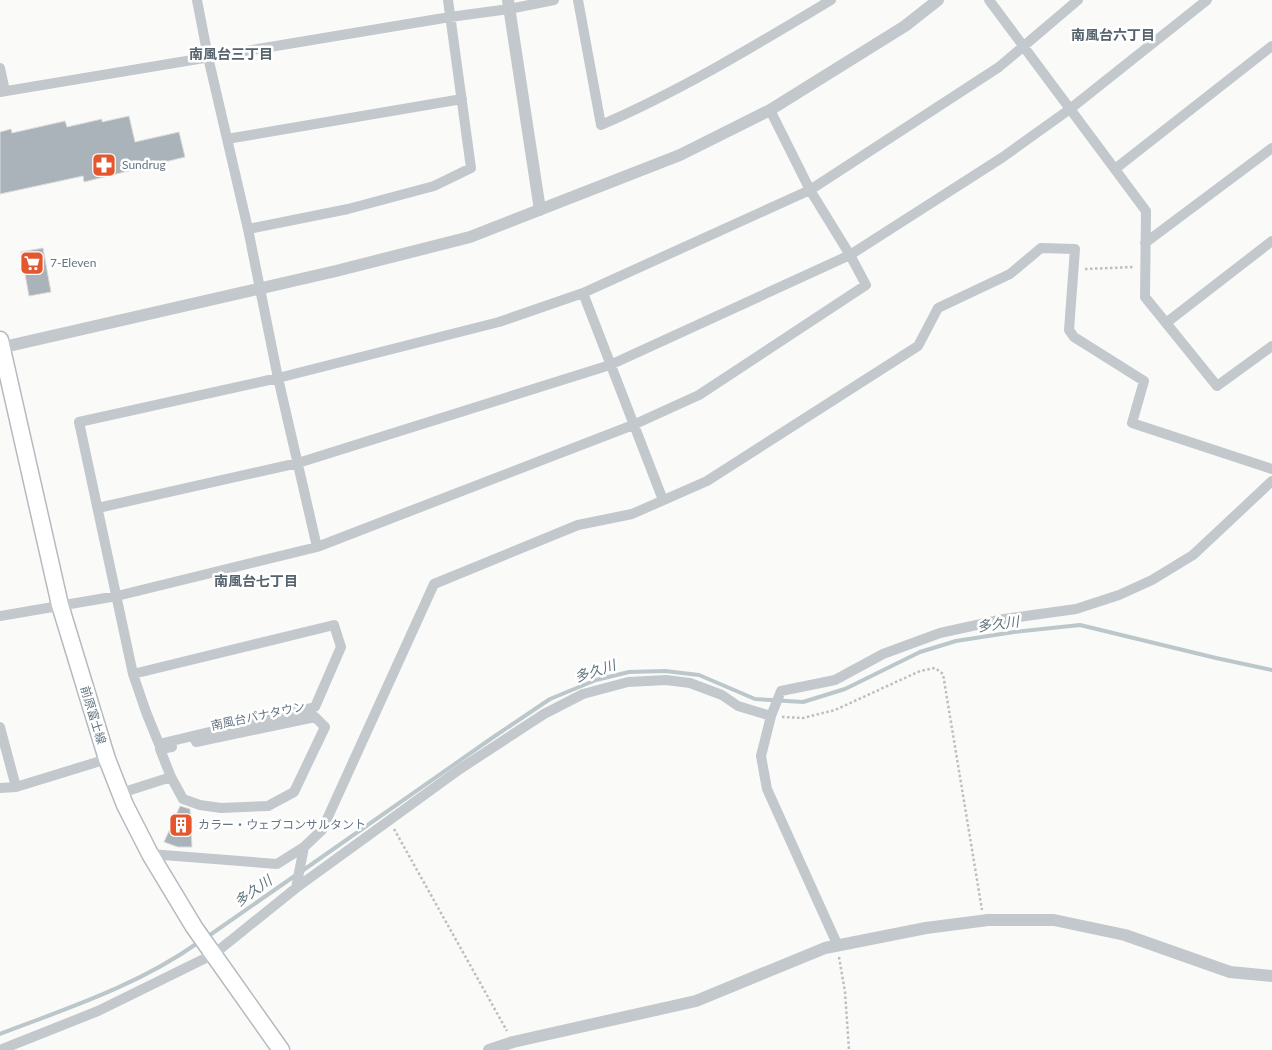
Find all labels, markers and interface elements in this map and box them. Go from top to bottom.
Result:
district label: 南風台六丁目 [1071,26,1155,43]
district label: 南風台三丁目 [189,45,273,62]
pharmacy icon: Sundrug [91,152,117,178]
place label: Sundrug [122,157,166,172]
supermarket icon: 7-Eleven [19,250,45,276]
place label: 7-Eleven [50,255,96,270]
district label: 南風台七丁目 [214,572,298,589]
water label: 多久川 [976,612,1022,634]
water label: 多久川 [572,655,619,685]
street label: 前原富士線 [78,684,109,746]
street label: 南風台パナタウン [209,698,306,733]
building icon: カラー・ウェブコンサルタント [168,812,194,838]
place label: カラー・ウェブコンサルタント [198,817,366,832]
water label: 多久川 [231,870,276,910]

